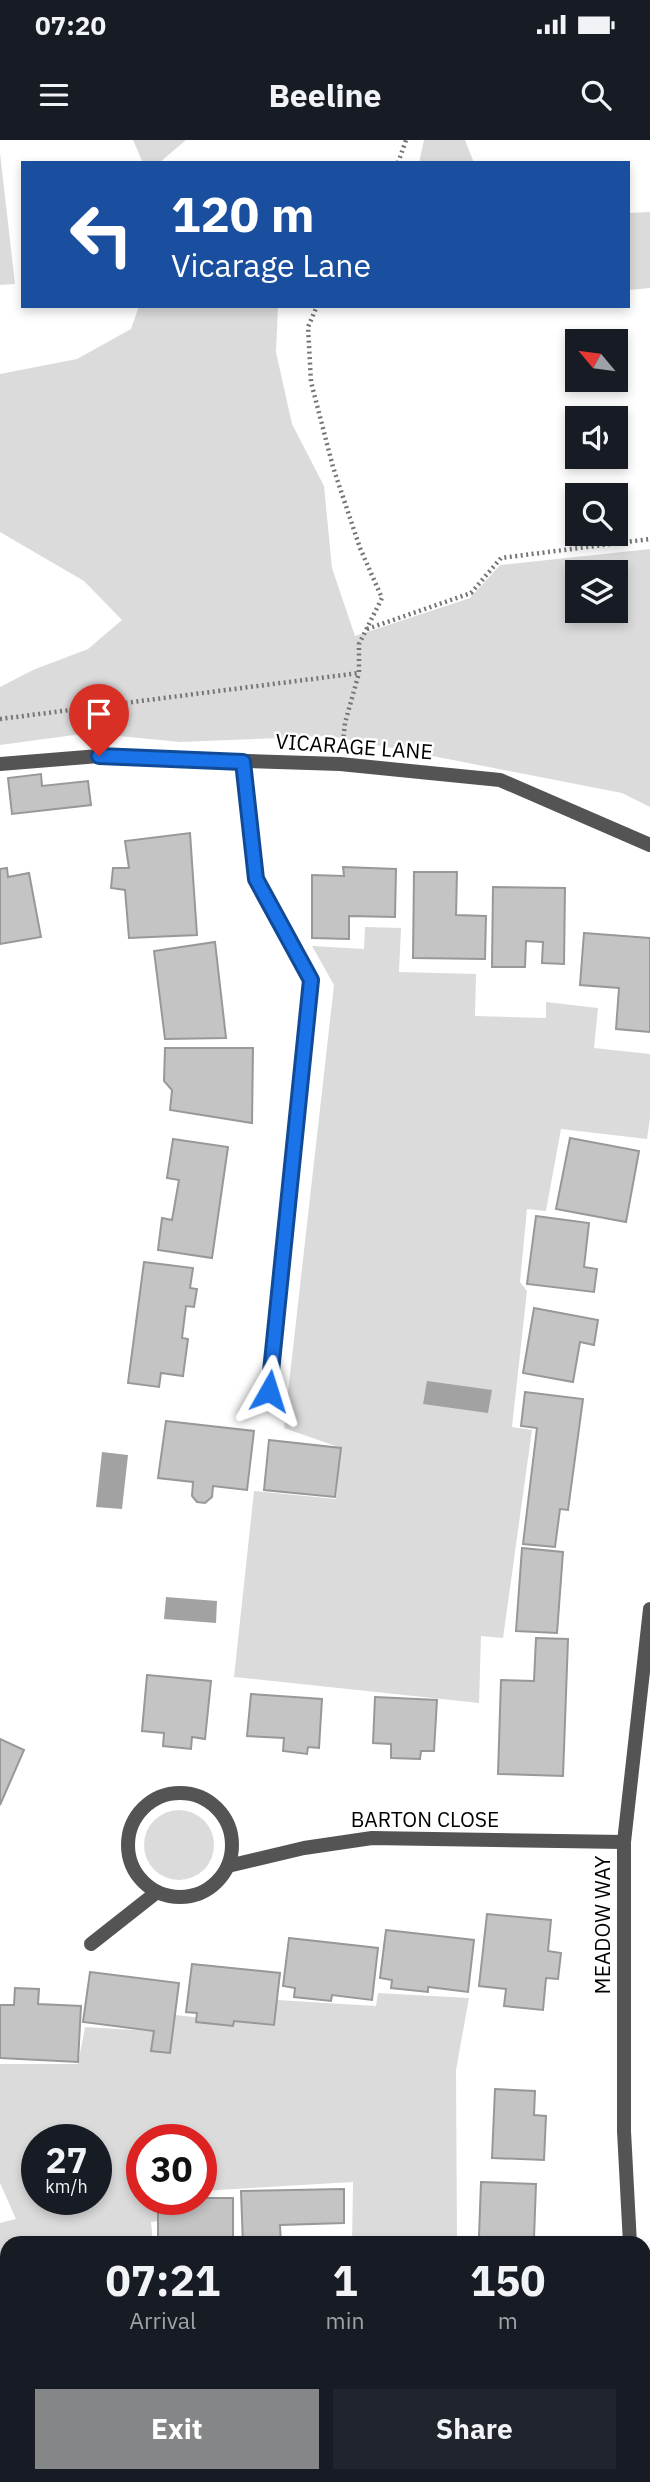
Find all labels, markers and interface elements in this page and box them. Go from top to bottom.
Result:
text: 07:20 [35,8,106,42]
text: Beeline [268,74,382,116]
icon: menu [35,76,73,114]
icon: search [577,76,615,114]
text: 120 m [171,182,315,245]
icon: left [56,189,147,280]
text: Vicarage Lane [171,244,371,286]
north arrow [565,329,628,392]
map controls [565,329,628,623]
button: sound [565,406,628,469]
button: search [565,483,628,546]
button: layers [565,560,628,623]
pin [69,684,129,756]
icon: arrive [80,695,118,733]
street label: VICARAGE LANE [275,727,434,765]
position arrow [232,1354,306,1428]
street label: BARTON CLOSE [351,1805,499,1833]
street label: MEADOW WAY [588,1855,616,1994]
speed limit sign: 30 [126,2124,217,2215]
text: 27 [45,2137,88,2183]
text: km/h [45,2175,88,2198]
text: 07:21 [105,2253,220,2308]
text: 1 [332,2253,358,2308]
text: 150 [470,2253,546,2308]
text: Arrival [129,2305,196,2335]
text: min [326,2305,364,2335]
text: m [498,2305,518,2335]
button: Exit [35,2389,319,2469]
button: Share [333,2389,616,2469]

